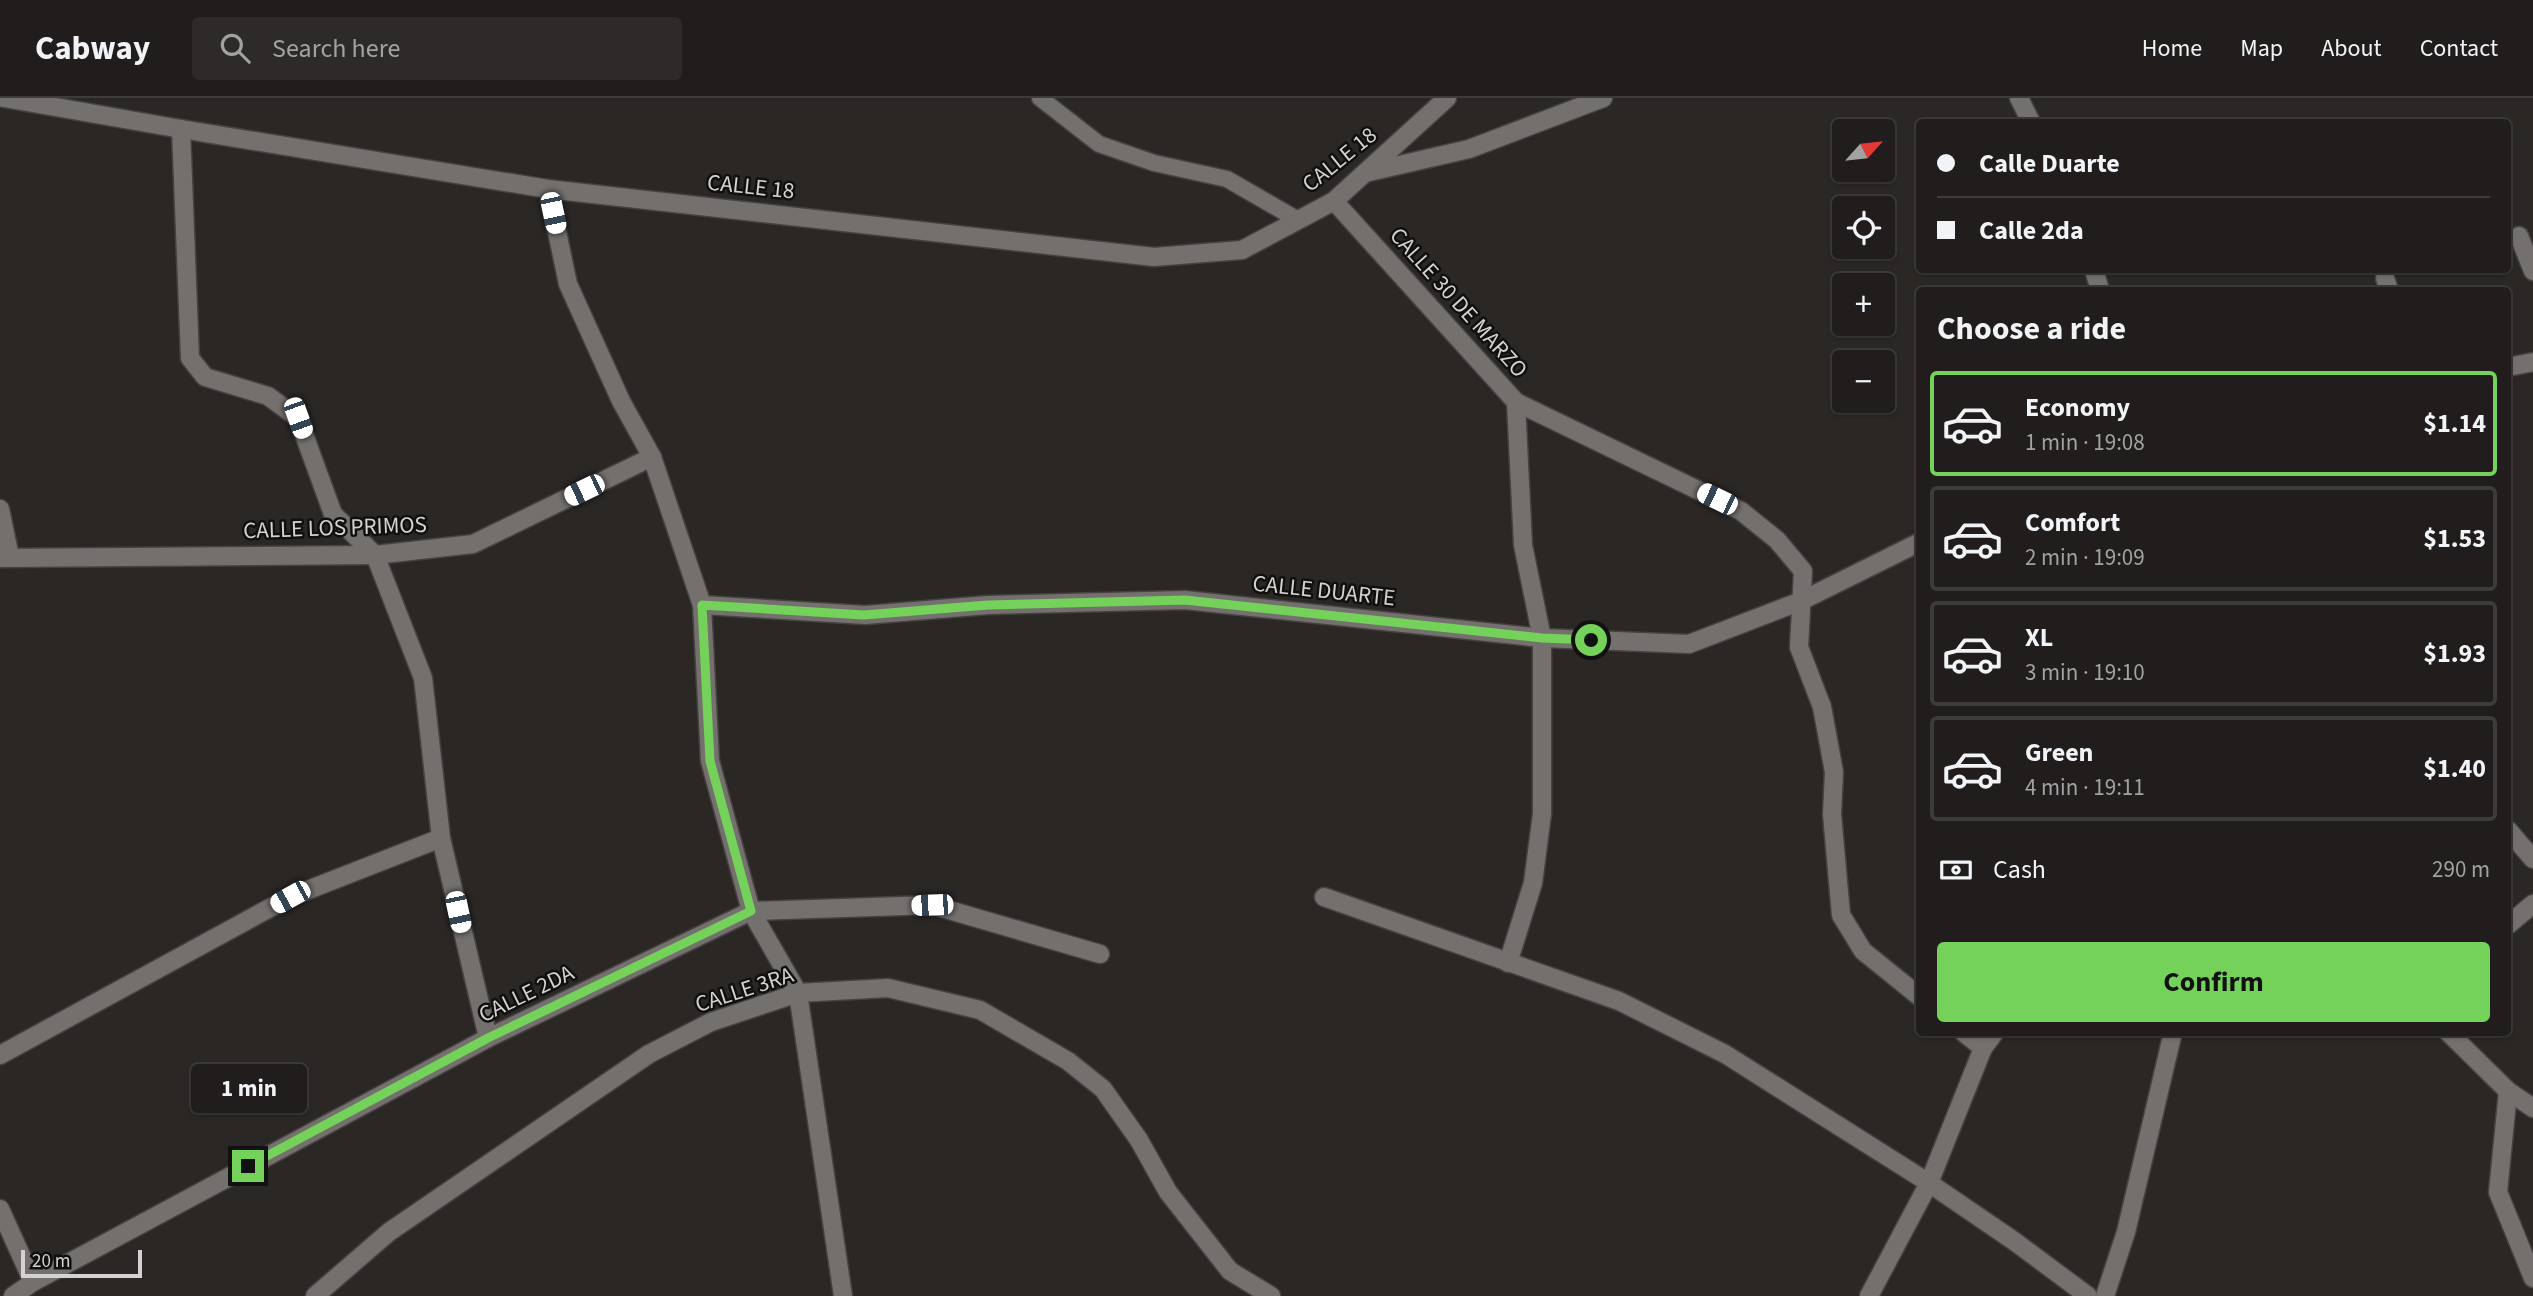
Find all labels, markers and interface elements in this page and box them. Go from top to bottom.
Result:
search box [192,17,682,80]
text: Cabway [35,25,150,72]
icon: search [216,29,254,67]
text: Search here [272,30,400,67]
text: Home [2142,31,2202,66]
text: Map [2240,31,2283,66]
text: About [2321,31,2382,66]
text: Contact [2420,31,2498,66]
street label: CALLE 18 [1295,119,1384,200]
north arrow [1832,119,1895,182]
map controls [1832,119,1895,413]
text: Calle Duarte [1979,145,2120,182]
street label: CALLE 18 [706,166,796,207]
car [539,190,568,236]
button: locate [1832,196,1895,259]
text: Calle 2da [1979,212,2084,249]
street label: CALLE 30 DE MARZO [1382,220,1535,385]
button: + [1832,273,1895,336]
text: Choose a ride [1937,306,2126,352]
button: − [1832,350,1895,413]
text: Economy [2025,389,2130,426]
icon: car [1941,392,2004,455]
car [281,395,316,441]
text: $1.14 [2423,405,2486,442]
text: 1 min · 19:08 [2025,426,2145,459]
car [561,471,608,509]
car [1694,480,1741,518]
text: Comfort [2025,504,2120,541]
icon: car [1941,507,2004,570]
street label: CALLE LOS PRIMOS [243,508,427,547]
text: $1.53 [2423,520,2486,557]
text: 2 min · 19:09 [2025,541,2145,574]
street label: CALLE DUARTE [1251,567,1397,614]
text: XL [2025,619,2053,656]
icon: car [1941,622,2004,685]
route start [1575,624,1607,656]
text: $1.93 [2423,635,2486,672]
text: 3 min · 19:10 [2025,656,2145,689]
text: Green [2025,734,2093,771]
icon: car [1941,737,2004,800]
text: $1.40 [2423,750,2486,787]
text: 4 min · 19:11 [2025,771,2145,804]
icon: cash [1937,851,1975,889]
text: Cash [1993,851,2046,888]
text: 290 m [2432,853,2490,886]
car [267,878,314,916]
car [444,889,473,935]
car [911,894,954,916]
button: Confirm [1937,942,2490,1022]
street label: CALLE 2DA [473,956,580,1031]
street label: CALLE 3RA [691,958,798,1021]
callout: 1 min [190,1065,306,1114]
text: 1 min [221,1072,277,1105]
route end [232,1150,264,1182]
scale bar [21,1247,142,1279]
text: 20 m [32,1248,70,1275]

